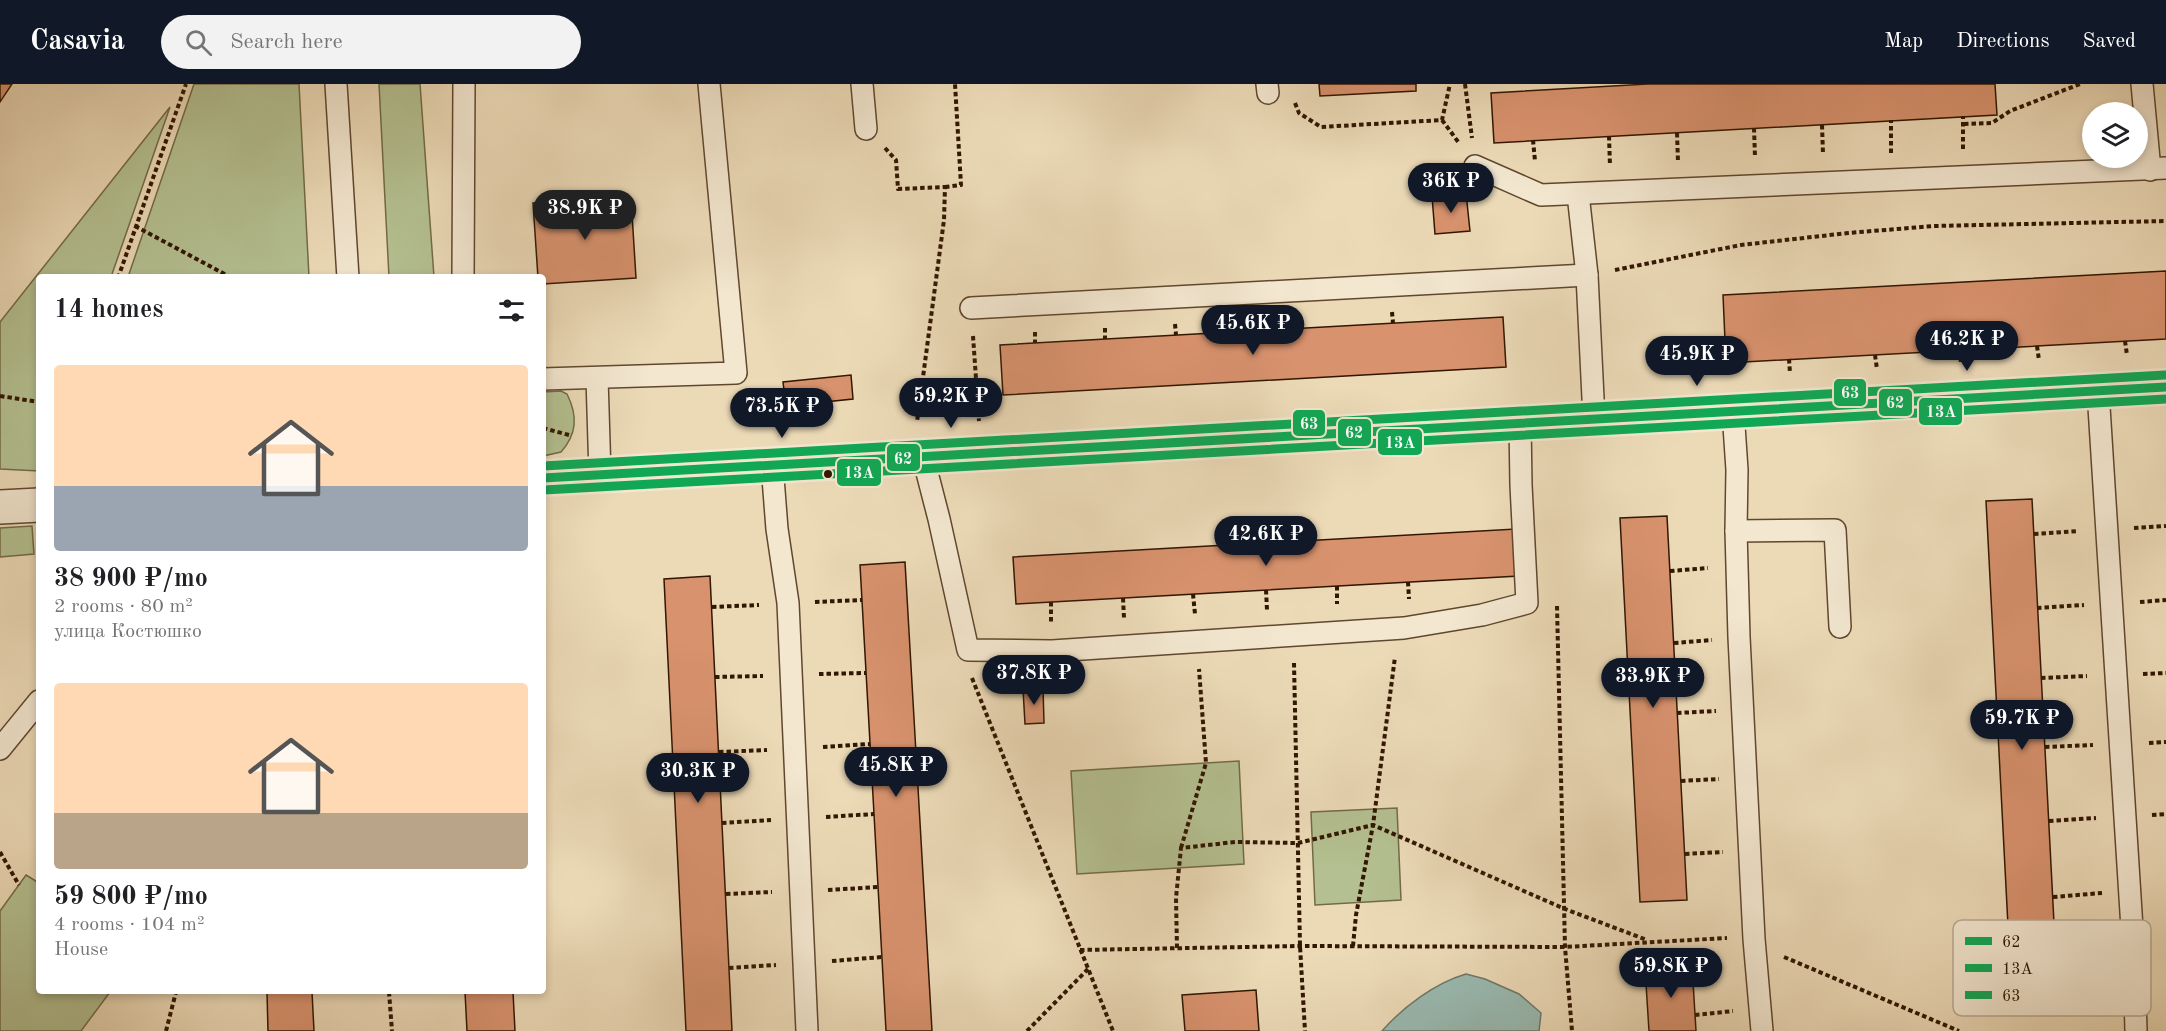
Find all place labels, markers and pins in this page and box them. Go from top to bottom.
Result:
pin: 36K ₽ [1409,163,1493,214]
pin: 38.9K ₽ [530,190,640,241]
pin: 45.6K ₽ [1198,305,1308,356]
pin: 46.2K ₽ [1912,321,2022,372]
pin: 45.9K ₽ [1642,336,1752,387]
pin: 59.2K ₽ [896,378,1006,429]
pin: 73.5K ₽ [727,388,837,439]
unlabelled marker [822,468,834,480]
pin: 42.6K ₽ [1211,516,1321,567]
pin: 37.8K ₽ [979,655,1089,706]
pin: 33.9K ₽ [1598,658,1708,709]
pin: 59.7K ₽ [1967,700,2077,751]
pin: 45.8K ₽ [841,747,951,798]
pin: 30.3K ₽ [643,753,753,804]
pin: 59.8K ₽ [1616,948,1726,999]

